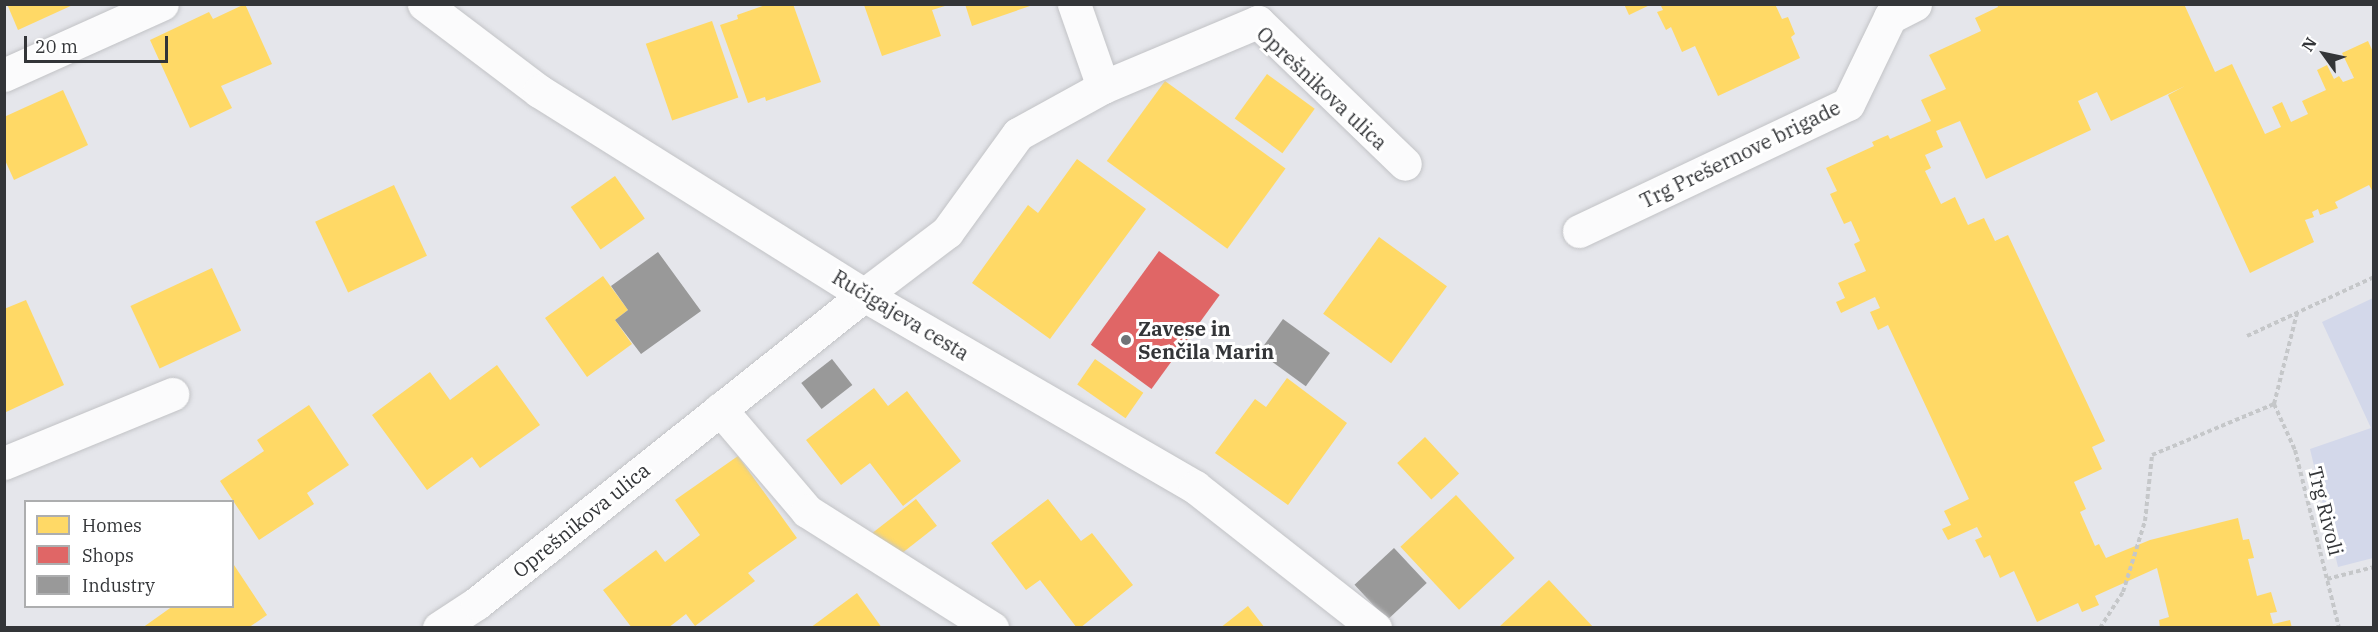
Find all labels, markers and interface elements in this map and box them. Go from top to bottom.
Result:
street label: Oprešnikova ulica [1252,21,1392,155]
scale bar [27,24,171,62]
north arrow [2294,24,2354,84]
text: N [2297,33,2321,55]
text: 20 m [35,35,78,58]
street label: Trg Prešernove brigade [1636,95,1844,213]
street label: Ručigajeva cesta [828,265,974,365]
place label: Zavese in Senčila Marin [1138,316,1274,363]
marker: Zavese in Senčila Marin [1119,333,1133,347]
street label: Oprešnikova ulica [508,457,654,583]
street label: Trg Rivoli [2303,464,2349,558]
legend [24,500,234,608]
text: Homes [82,514,142,537]
text: Shops [82,544,134,567]
text: Industry [82,574,155,597]

